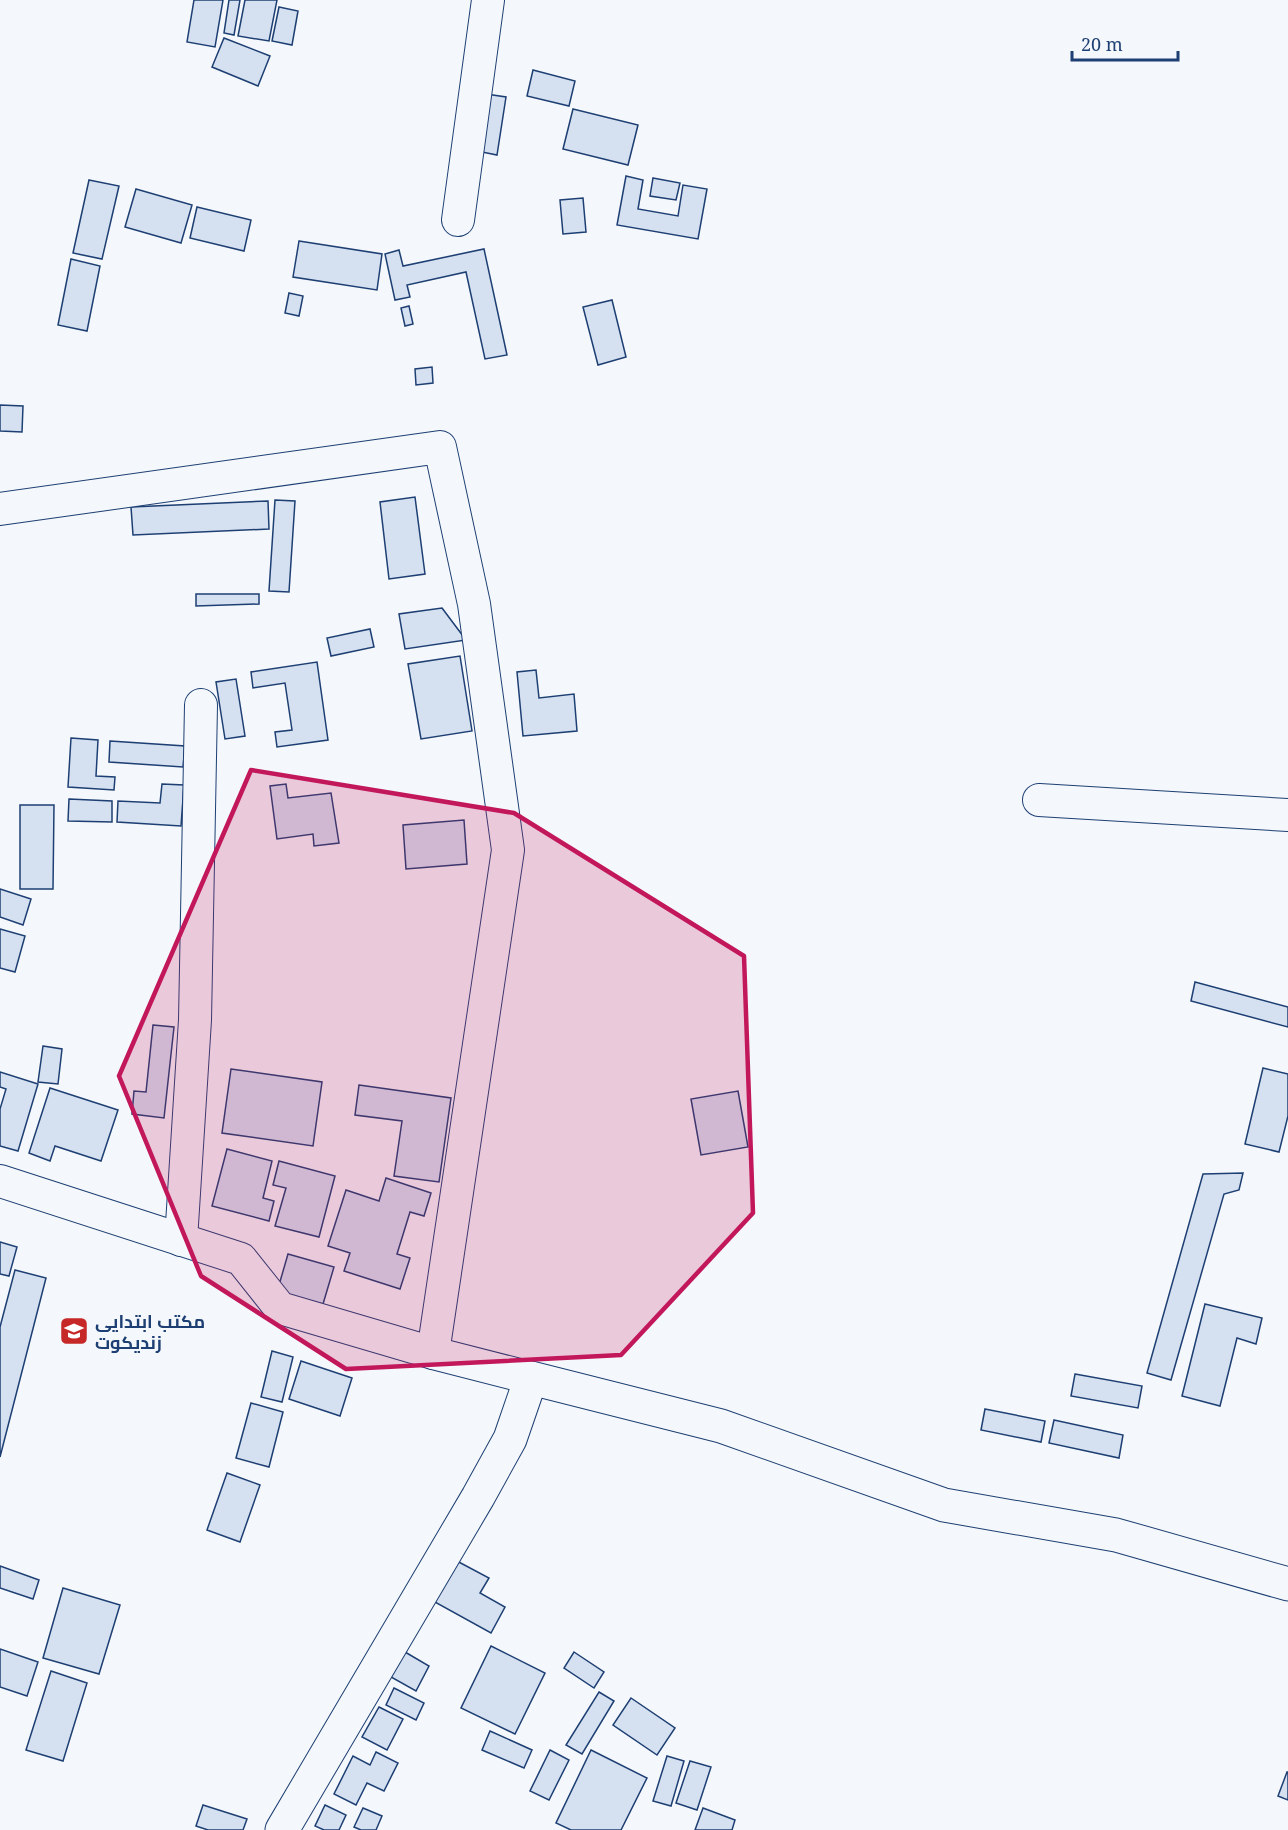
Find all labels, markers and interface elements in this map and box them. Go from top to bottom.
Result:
scale bar [1072,24,1178,62]
text: 20 m [1081,32,1123,56]
place label: مکتب ابتدایی زندیکوت [95,1309,205,1354]
school or university icon: مکتب ابتدایی زندیکوت [58,1315,90,1347]

